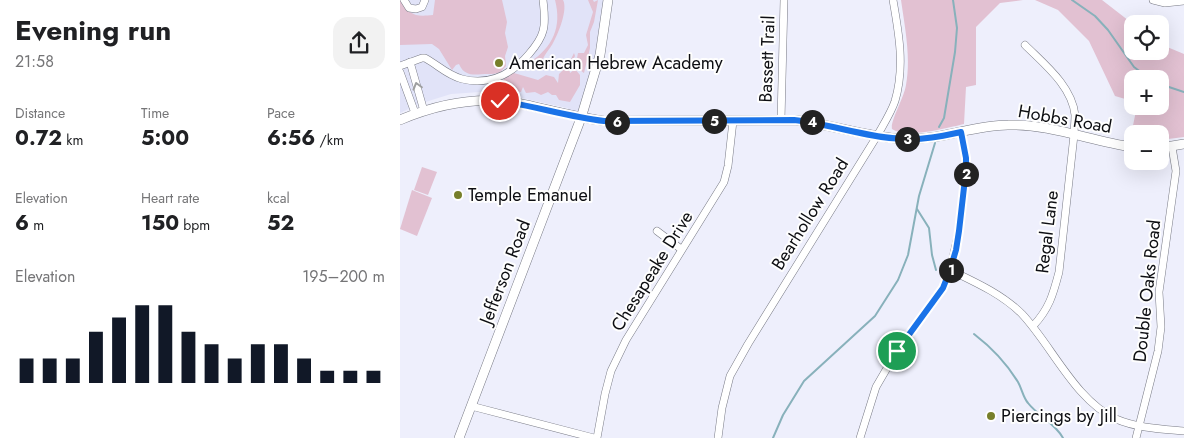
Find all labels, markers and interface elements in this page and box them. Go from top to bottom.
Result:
text: Evening run [15,10,171,51]
street label: Bassett Trail [752,15,782,103]
map controls [1124,15,1169,170]
button: locate [1124,15,1169,60]
button: share [333,17,385,69]
text: 21:58 [15,50,54,73]
place label: American Hebrew Academy [509,50,723,76]
marker: American Hebrew Academy [493,57,505,69]
button: + [1124,70,1169,115]
pin [479,80,521,122]
one-way arrow [413,83,423,91]
icon: check [486,87,514,115]
street label: Hobbs Road [1016,98,1114,140]
text: Distance [15,103,65,123]
text: Time [141,103,169,123]
text: Pace [267,103,295,123]
pin: 5 [702,108,726,134]
pin: 6 [604,110,630,134]
pin: 4 [800,110,824,134]
text: 5 [710,111,719,131]
text: 6 [613,112,622,132]
text: 4 [808,112,817,132]
text: 0.72 [15,123,62,153]
text: 5:00 [141,123,189,153]
text: 6:56 [267,123,315,153]
button: − [1124,125,1169,170]
pin: 3 [894,126,920,152]
text: 3 [903,129,912,149]
text: km [62,130,83,150]
text: /km [315,130,344,150]
street label: Bearhollow Road [765,153,855,275]
pin: 2 [954,162,978,186]
text: 2 [962,164,971,184]
place label: Temple Emanuel [468,182,592,208]
text: Elevation [15,188,68,208]
text: Heart rate [141,188,199,208]
text: kcal [267,188,290,208]
marker: Temple Emanuel [452,189,464,201]
street label: Regal Lane [1029,189,1065,275]
street label: Chesapeake Drive [605,206,699,336]
text: 6 [15,208,29,238]
text: 150 [141,208,179,238]
text: 52 [267,208,294,238]
text: m [29,215,44,235]
text: bpm [179,215,210,235]
street label: Jefferson Road [472,216,537,330]
street label: Double Oaks Road [1127,219,1167,363]
pin: 1 [938,258,964,282]
text: 1 [948,260,955,280]
text: Elevation [15,265,75,288]
text: 195–200 m [302,265,385,288]
pin [876,330,918,372]
icon: arrive [883,337,911,365]
place label: Piercings by Jill [1001,403,1117,429]
marker: Piercings by Jill [985,410,997,422]

